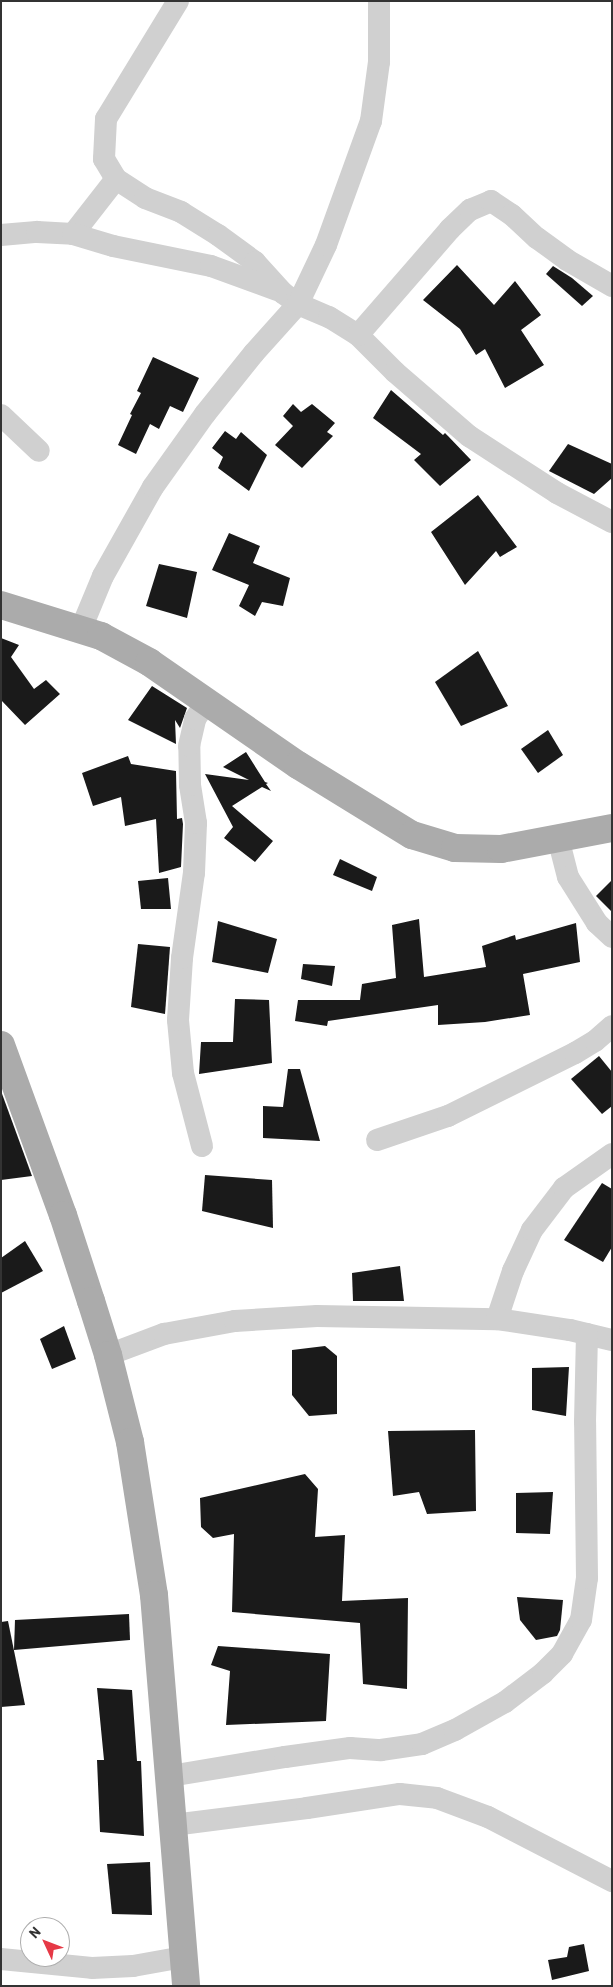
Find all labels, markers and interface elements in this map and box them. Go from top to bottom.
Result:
north arrow [20,1917,70,1967]
text: N [25,1923,44,1941]

